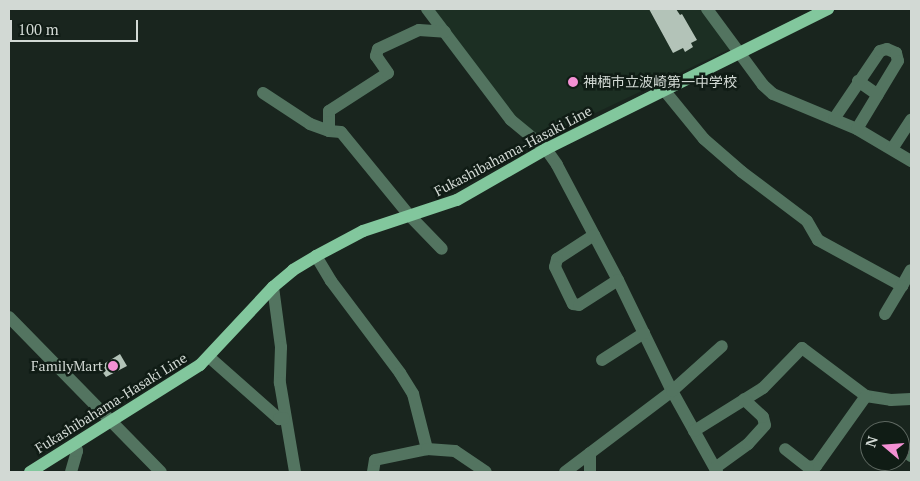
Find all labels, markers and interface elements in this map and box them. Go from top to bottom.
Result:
scale bar [12,10,140,42]
text: 100 m [18,19,59,39]
place label: 神栖市立波崎第一中学校 [583,74,737,90]
marker: 神栖市立波崎第一中学校 [567,76,579,88]
street label: Fukashibahama-Hasaki Line [431,102,595,200]
street label: Fukashibahama-Hasaki Line [32,349,190,457]
place label: FamilyMart [31,358,103,374]
marker: FamilyMart [107,360,119,372]
north arrow [860,421,910,471]
text: N [861,434,882,450]

